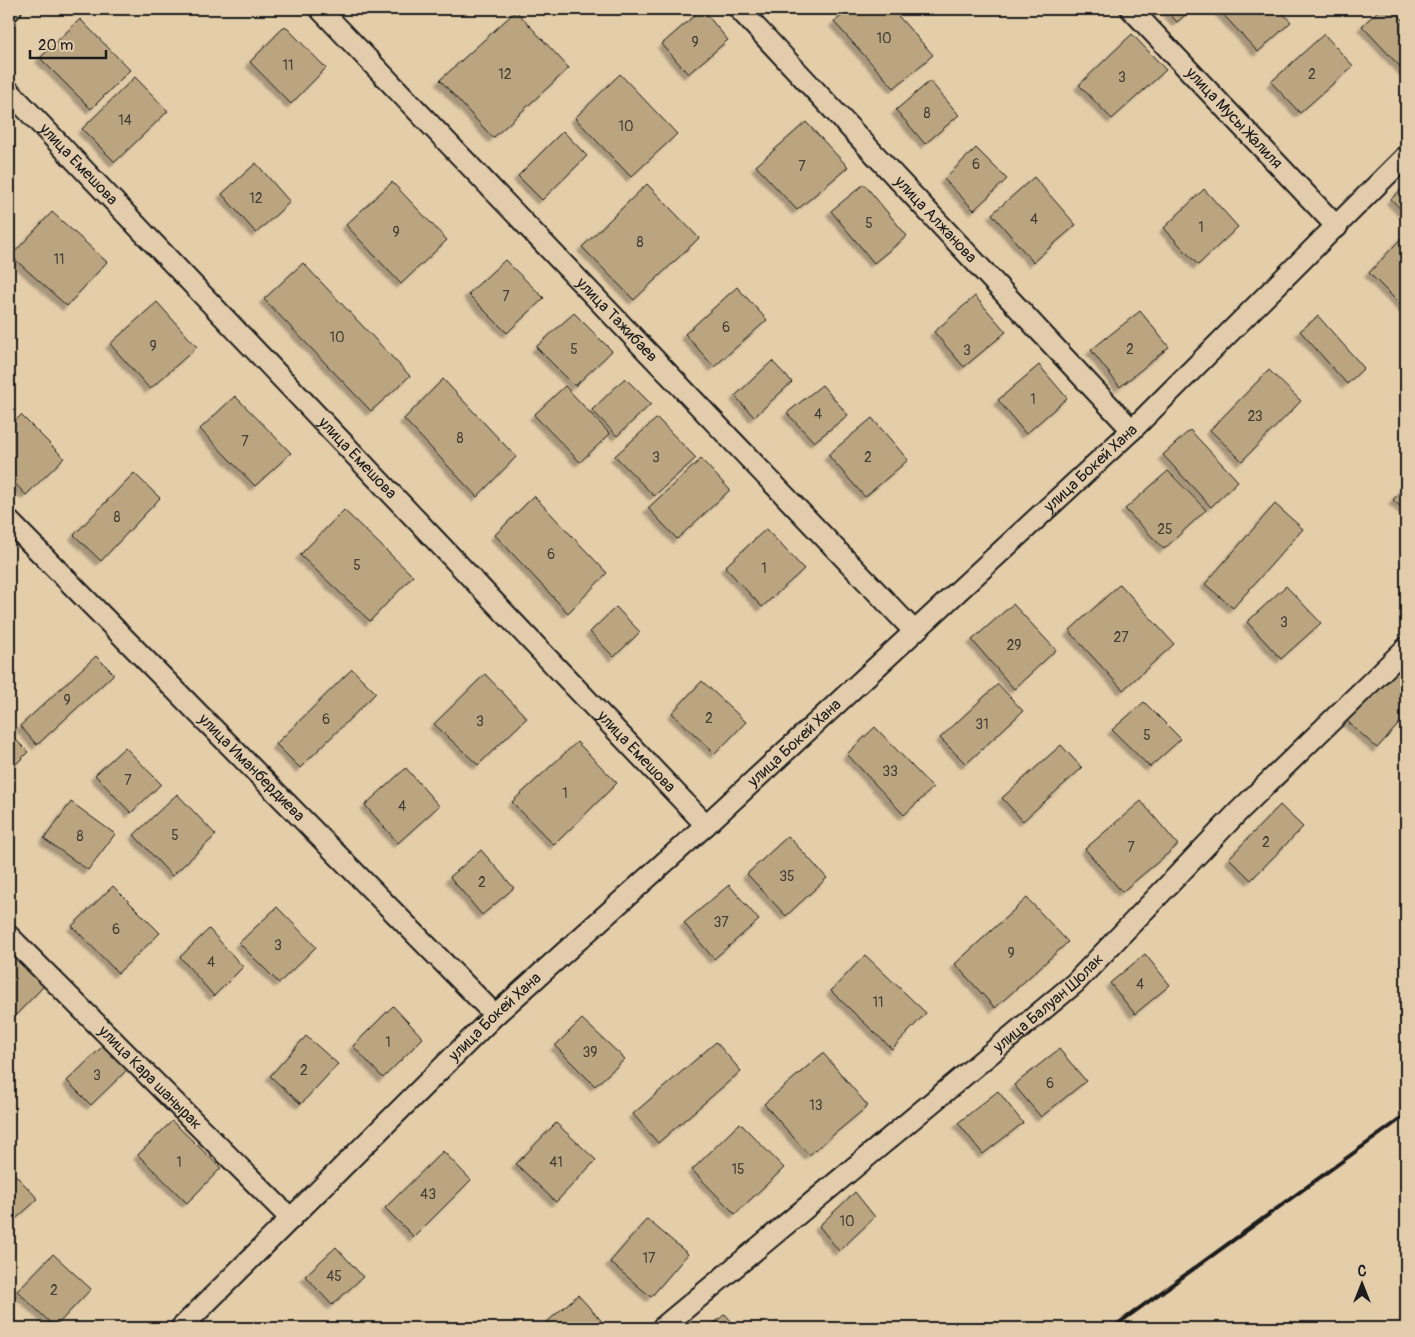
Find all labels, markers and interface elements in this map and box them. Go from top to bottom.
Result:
scale bar [30,28,106,60]
house number: 10 [876,30,892,47]
house number: 9 [691,34,699,51]
text: 20 m [38,36,73,55]
house number: 11 [283,57,293,74]
street label: улица Мусы Жалиля [1181,62,1287,173]
house number: 12 [498,66,512,83]
house number: 2 [1308,66,1316,83]
house number: 3 [1118,69,1126,86]
house number: 8 [923,105,931,122]
house number: 14 [118,112,132,129]
street label: улица Емешова [34,118,122,209]
house number: 10 [618,118,634,135]
house number: 6 [972,156,980,173]
house number: 7 [798,158,806,175]
street label: улица Алжанова [889,171,981,267]
house number: 12 [249,190,263,207]
house number: 4 [1030,211,1038,228]
house number: 5 [865,215,873,232]
house number: 1 [1198,219,1204,236]
house number: 9 [392,224,400,241]
house number: 8 [636,234,644,251]
house number: 11 [54,251,64,268]
street label: улица Тажибаев [571,273,662,366]
house number: 7 [502,288,510,305]
house number: 6 [722,319,730,336]
house number: 10 [329,329,345,346]
house number: 9 [149,338,157,355]
house number: 5 [570,341,578,358]
house number: 2 [1126,341,1134,358]
house number: 3 [963,342,971,359]
house number: 1 [1030,391,1036,408]
house number: 4 [814,406,822,423]
house number: 23 [1247,408,1263,425]
street label: улица Емешова [313,412,401,503]
street label: улица Бокей Хана [1039,420,1142,517]
house number: 8 [456,430,464,447]
house number: 7 [241,433,249,450]
house number: 3 [652,449,660,466]
house number: 2 [864,449,872,466]
house number: 8 [113,509,121,526]
house number: 25 [1157,521,1173,538]
house number: 6 [547,546,555,563]
house number: 5 [353,557,361,574]
house number: 1 [761,560,767,577]
house number: 3 [1280,614,1288,631]
house number: 27 [1113,629,1129,646]
house number: 29 [1006,637,1022,654]
house number: 9 [63,692,71,709]
street label: улица Бокей Хана [743,695,845,792]
street label: улица Емешова [592,706,680,797]
street label: улица Иманбердиева [193,709,309,826]
house number: 2 [705,710,713,727]
house number: 6 [322,711,330,728]
house number: 3 [476,713,484,730]
house number: 31 [975,716,989,733]
house number: 5 [1143,727,1151,744]
house number: 33 [882,763,898,780]
house number: 7 [124,772,132,789]
house number: 1 [562,785,568,802]
house number: 4 [398,798,406,815]
house number: 5 [171,827,179,844]
house number: 8 [76,828,84,845]
house number: 2 [1262,834,1270,851]
house number: 7 [1127,839,1135,856]
house number: 35 [779,868,795,885]
house number: 2 [478,874,486,891]
house number: 37 [713,914,729,931]
house number: 6 [112,921,120,938]
house number: 3 [274,937,282,954]
house number: 9 [1007,945,1015,962]
street label: улица Балуан Шолак [988,949,1108,1058]
house number: 4 [207,954,215,971]
street label: улица Бокей Хана [444,968,545,1066]
house number: 4 [1136,976,1144,993]
house number: 11 [873,994,883,1011]
street label: улица Кара шанырак [93,1021,206,1134]
house number: 1 [385,1034,391,1051]
house number: 39 [582,1044,598,1061]
house number: 2 [300,1062,308,1079]
house number: 3 [93,1067,101,1084]
house number: 6 [1046,1075,1054,1092]
house number: 13 [809,1097,823,1114]
house number: 1 [176,1154,182,1171]
house number: 41 [549,1154,563,1171]
house number: 15 [731,1161,745,1178]
house number: 43 [420,1186,436,1203]
house number: 10 [839,1213,855,1230]
house number: 17 [643,1250,656,1267]
north arrow [1338,1260,1388,1310]
text: С [1358,1263,1367,1280]
house number: 45 [326,1268,342,1285]
house number: 2 [50,1282,58,1299]

